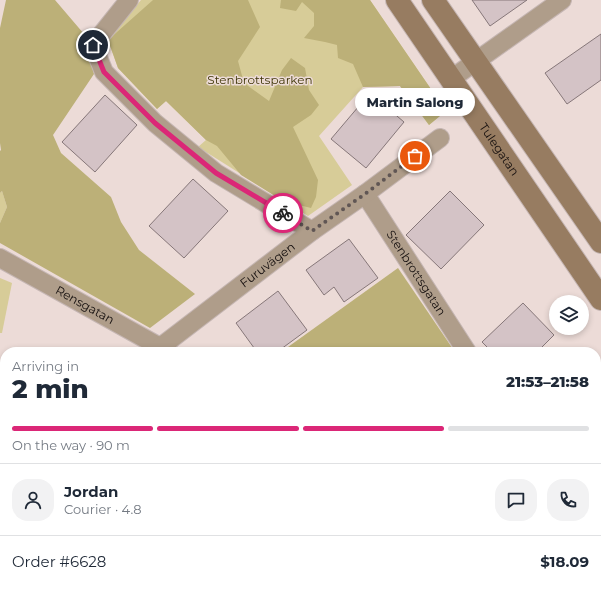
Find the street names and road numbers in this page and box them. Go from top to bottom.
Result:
street label: Tulegatan [476,120,523,178]
street label: Stenbrottsgatan [383,227,449,318]
street label: Furuvägen [237,239,298,290]
street label: Rensgatan [53,282,117,327]

